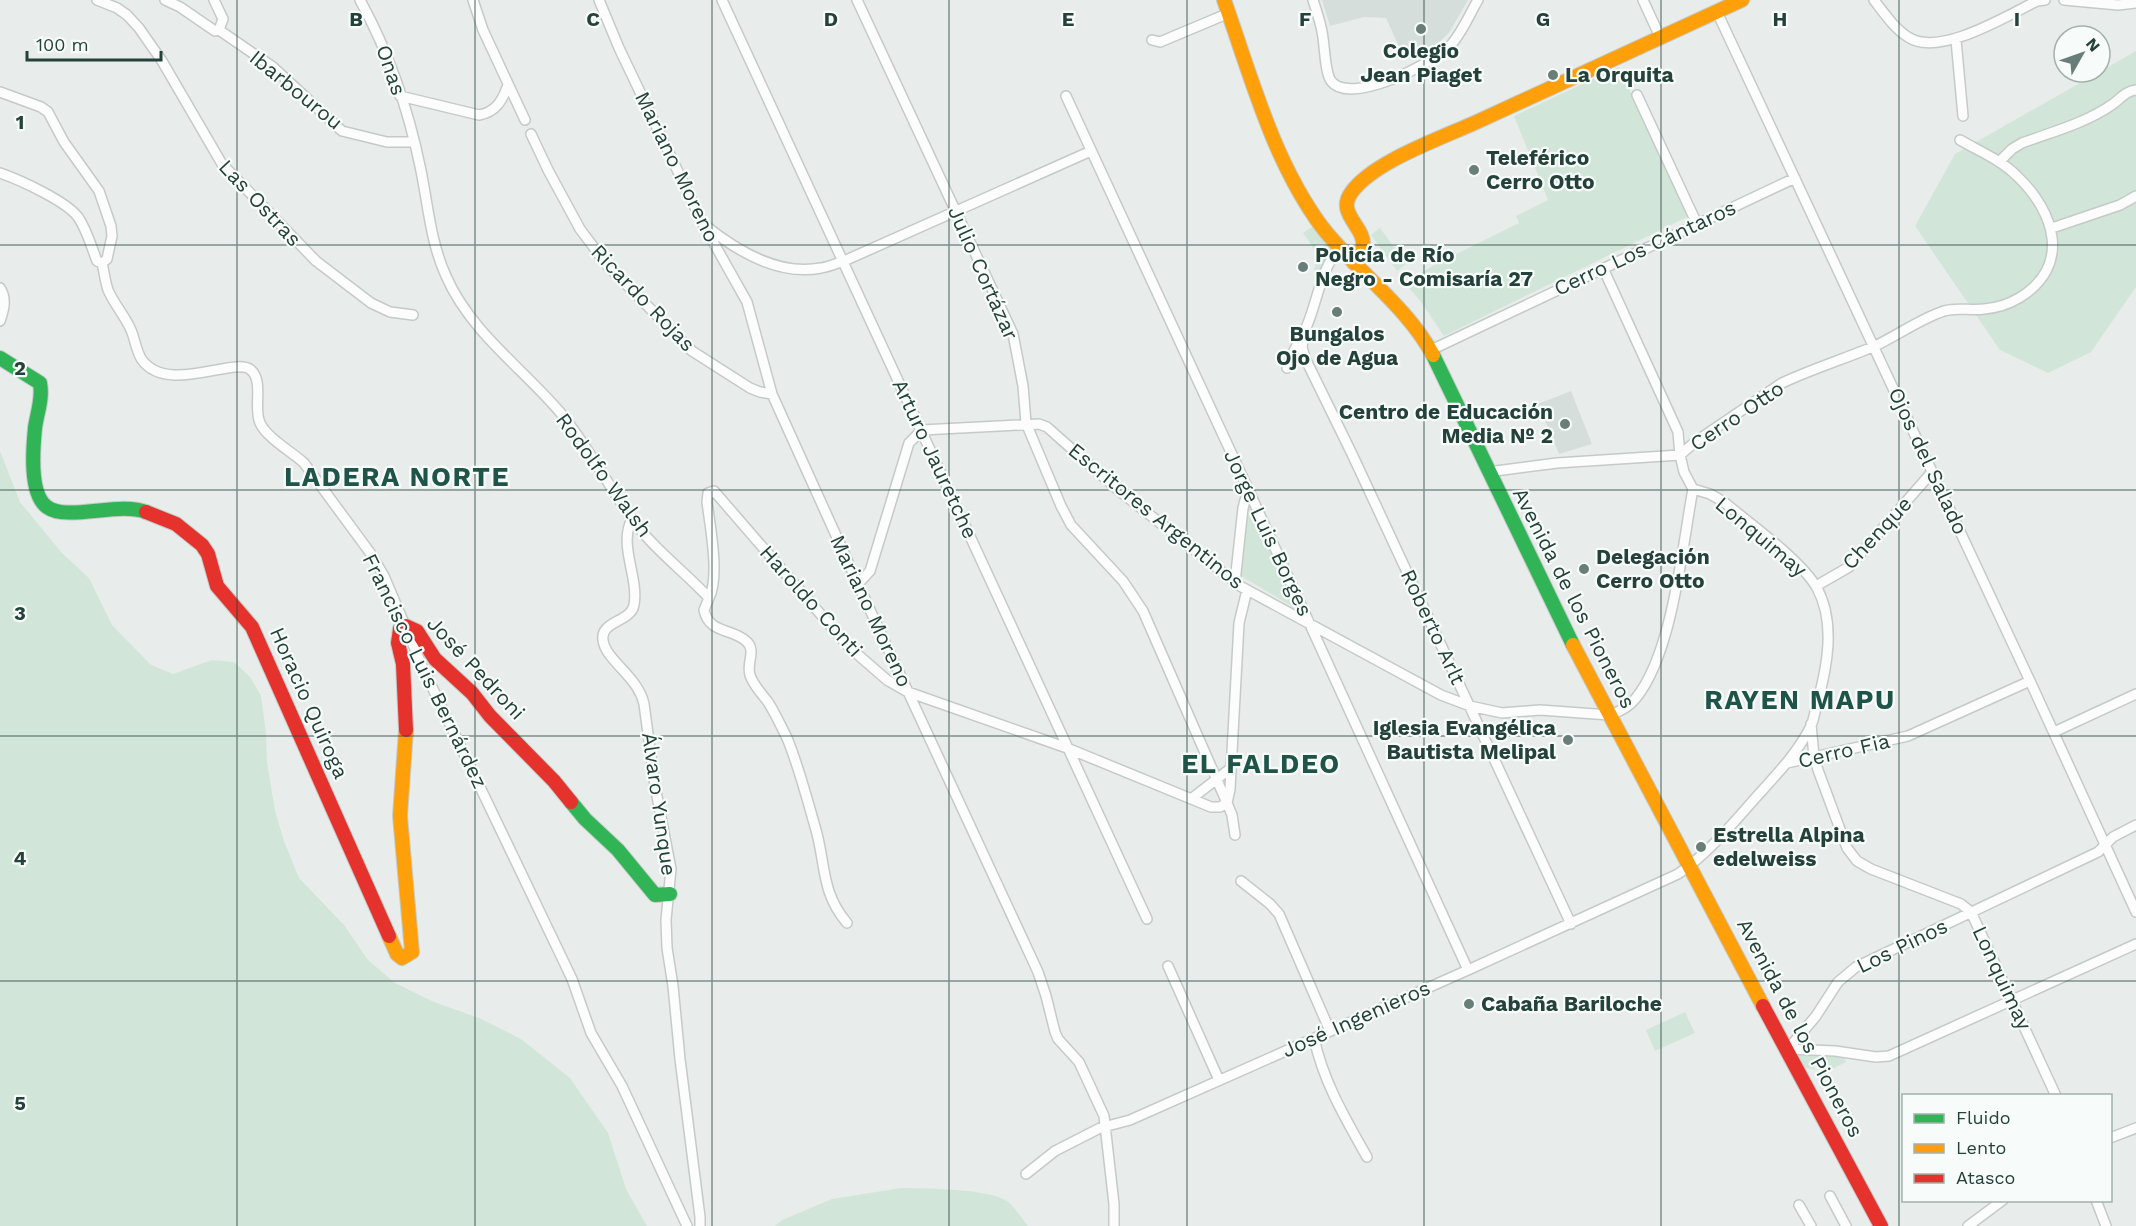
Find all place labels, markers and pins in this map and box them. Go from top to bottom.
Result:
marker: Colegio Jean Piaget [1414,22,1428,36]
place label: Colegio Jean Piaget [1360,38,1482,87]
place label: La Orquita [1565,62,1675,87]
marker: La Orquita [1546,68,1560,82]
place label: Teleférico Cerro Otto [1486,145,1595,194]
marker: Teleférico Cerro Otto [1467,163,1481,177]
place label: Policía de Río Negro - Comisaría 27 [1315,242,1533,291]
marker: Policía de Río Negro - Comisaría 27 [1296,260,1310,274]
marker: Bungalos Ojo de Agua [1330,305,1344,319]
place label: Bungalos Ojo de Agua [1276,321,1399,370]
place label: Centro de Educación Media Nº 2 [1339,399,1553,448]
marker: Centro de Educación Media Nº 2 [1558,417,1572,431]
place label: Delegación Cerro Otto [1596,544,1710,593]
marker: Delegación Cerro Otto [1577,562,1591,576]
place label: Iglesia Evangélica Bautista Melipal [1373,715,1557,764]
marker: Iglesia Evangélica Bautista Melipal [1561,733,1575,747]
place label: Estrella Alpina edelweiss [1713,822,1865,871]
marker: Estrella Alpina edelweiss [1694,840,1708,854]
place label: Cabaña Bariloche [1481,991,1662,1016]
marker: Cabaña Bariloche [1462,997,1476,1011]

